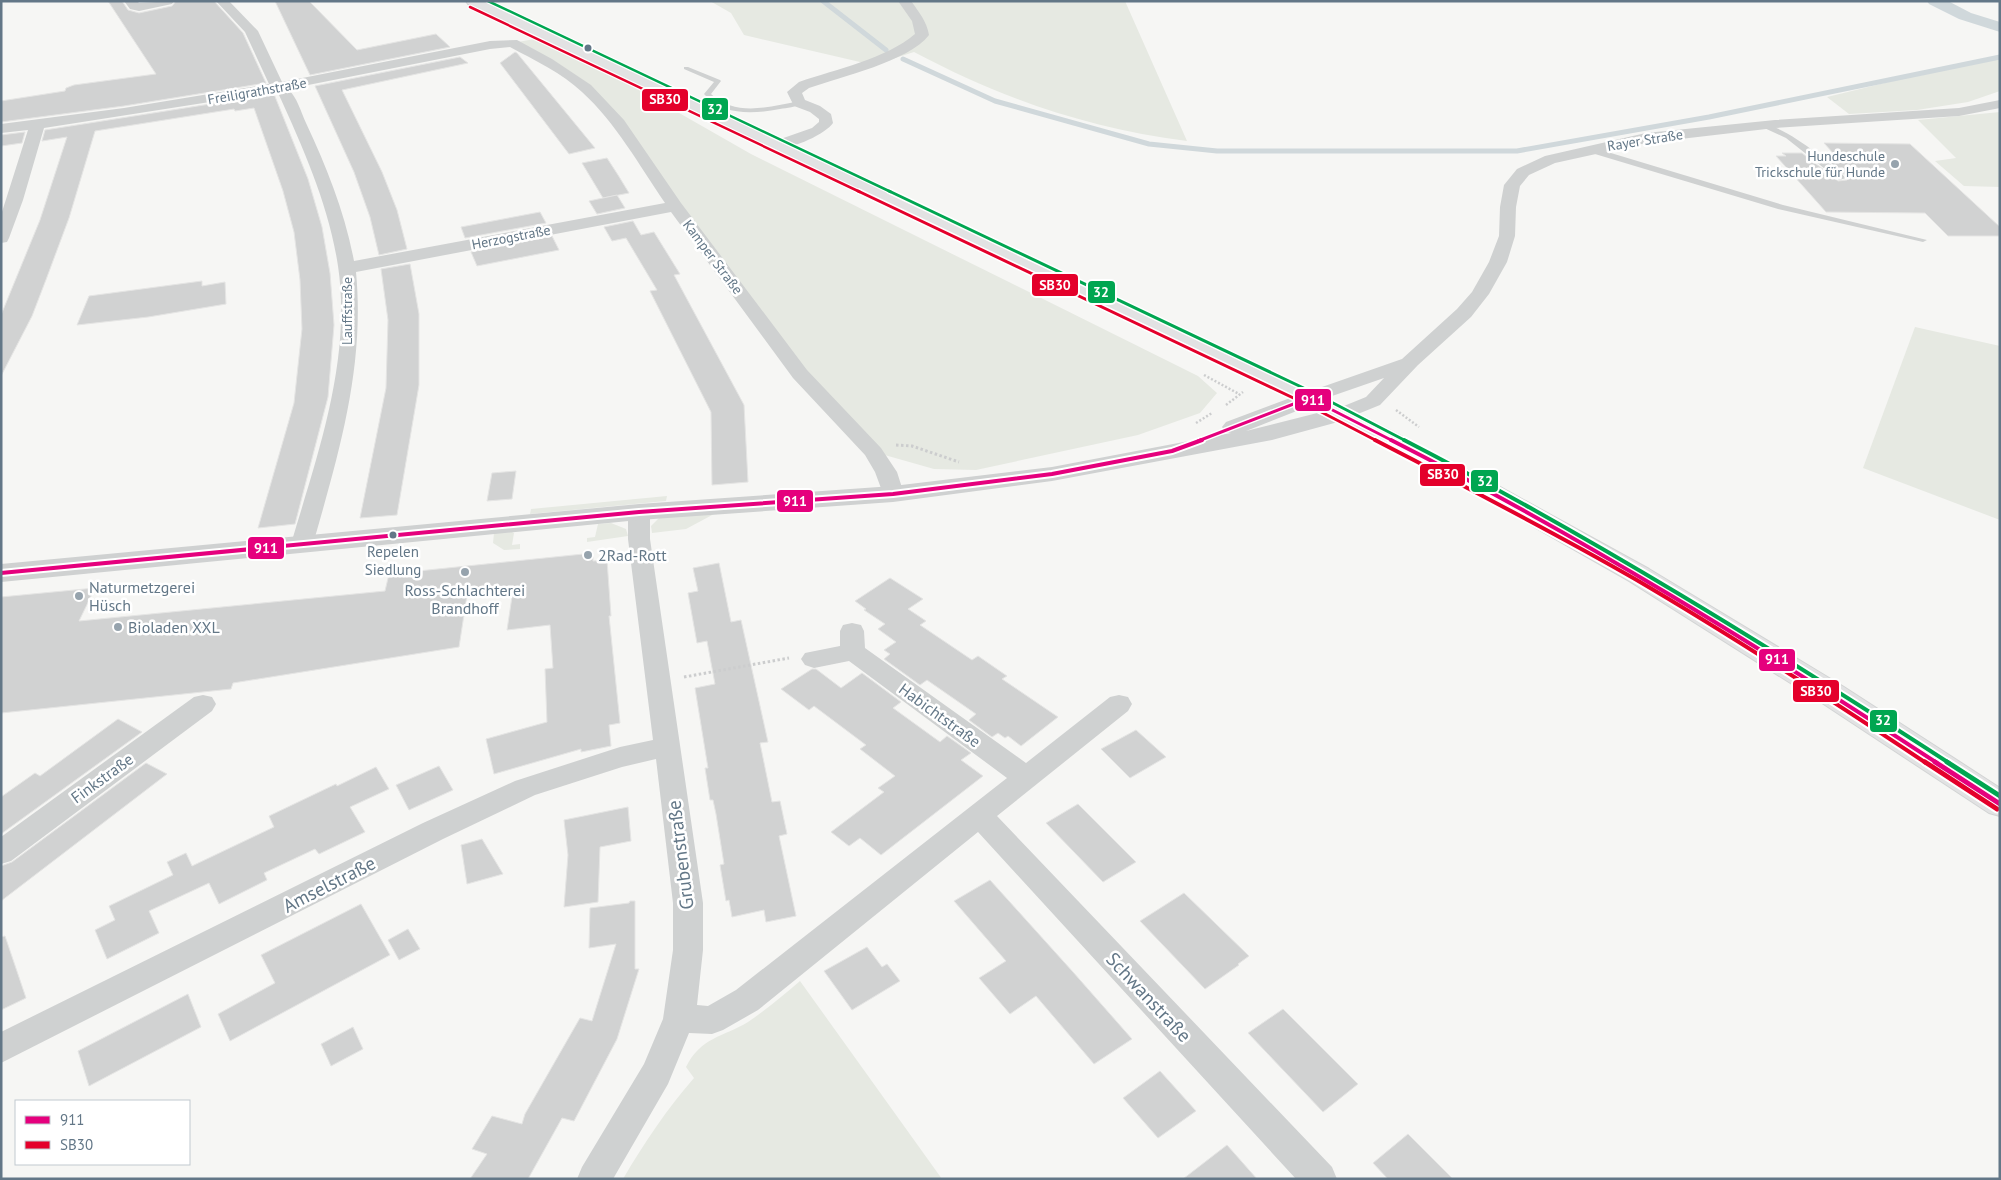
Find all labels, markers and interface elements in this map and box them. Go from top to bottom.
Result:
unlabelled marker [583,43,593,53]
street label: Freiligrathstraße [206,73,308,109]
line badge: SB30 [641,88,689,112]
text: SB30 [649,90,681,108]
line badge: 32 [701,97,729,121]
text: 32 [707,100,723,118]
street label: Rayer Straße [1606,125,1684,155]
place label: Hundeschule Trickschule für Hunde [1755,147,1885,181]
marker: Hundeschule Trickschule für Hunde [1889,158,1901,170]
street label: Kamper Straße [679,216,747,298]
street label: Herzogstraße [470,221,552,253]
line badge: SB30 [1031,273,1079,297]
text: SB30 [1039,276,1071,294]
street label: Lauffstraße [338,277,356,345]
line badge: 32 [1087,280,1116,304]
text: 32 [1093,283,1109,301]
line badge: 911 [1294,388,1332,412]
text: 911 [1301,391,1325,409]
line badge: SB30 [1419,463,1466,487]
text: SB30 [1427,465,1459,483]
line badge: 32 [1470,469,1499,493]
text: 32 [1477,472,1493,490]
line badge: 911 [776,489,814,513]
text: 911 [783,492,807,510]
marker: Repelen Siedlung [388,530,398,540]
line badge: 911 [247,536,285,560]
text: 911 [254,539,278,557]
place label: Repelen Siedlung [365,542,421,579]
place label: 2Rad-Rott [598,545,667,565]
marker: 2Rad-Rott [582,549,594,561]
marker: Ross-Schlachterei Brandhoff [459,566,471,578]
place label: Naturmetzgerei Hüsch [89,577,195,615]
place label: Ross-Schlachterei Brandhoff [405,580,525,618]
marker: Naturmetzgerei Hüsch [73,590,85,602]
place label: Bioladen XXL [128,617,220,637]
marker: Bioladen XXL [112,621,124,633]
line badge: 911 [1758,648,1796,672]
text: 911 [1765,650,1789,668]
street label: Habichtstraße [895,679,985,751]
line badge: SB30 [1792,679,1840,703]
text: SB30 [1800,682,1832,700]
line badge: 32 [1869,709,1898,733]
text: 32 [1875,711,1891,729]
street label: Finkstraße [67,749,137,807]
street label: Grubenstraße [661,799,699,911]
street label: Amselstraße [279,850,379,918]
street label: Schwanstraße [1101,947,1197,1047]
legend [15,1100,190,1165]
text: 911 [60,1110,85,1129]
text: SB30 [60,1135,93,1154]

